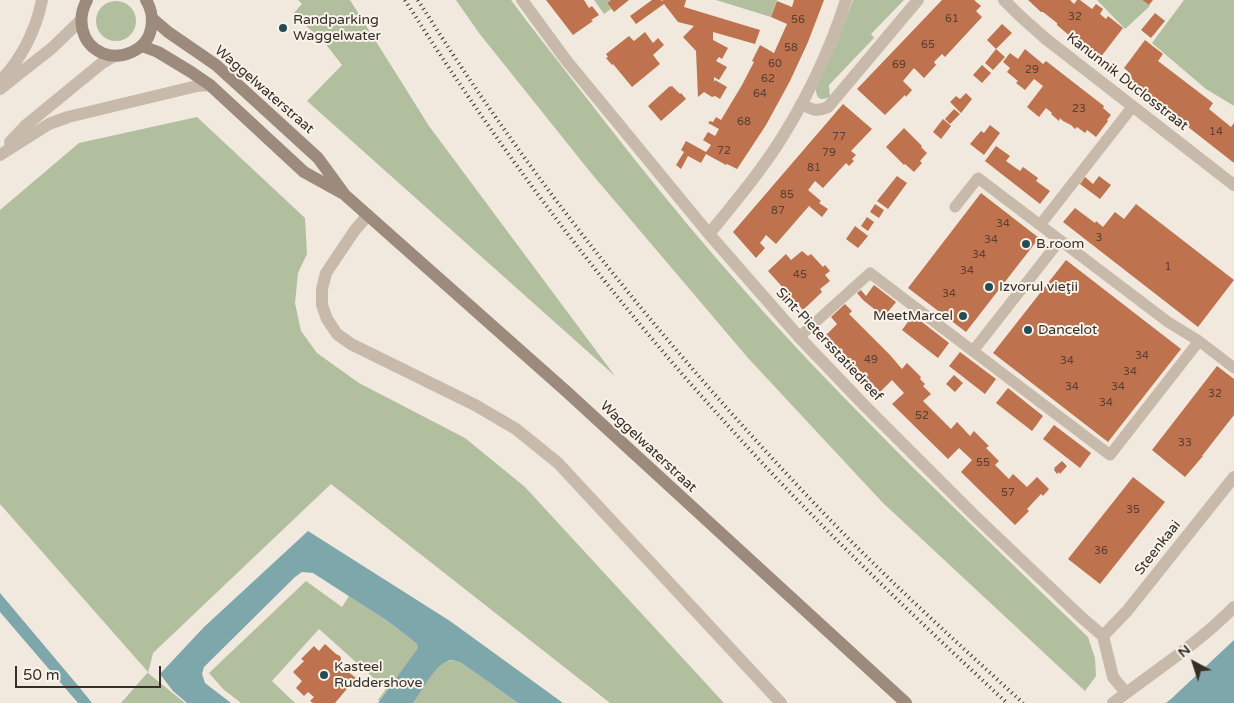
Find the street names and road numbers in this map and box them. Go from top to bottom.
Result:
street label: Kanunnik Duclosstraat [1063,29,1191,135]
street label: Waggelwaterstraat [211,42,317,138]
street label: Sint-Pietersstatiedreef [772,285,886,405]
street label: Waggelwaterstraat [596,398,700,496]
street label: Steenkaai [1131,517,1185,579]

